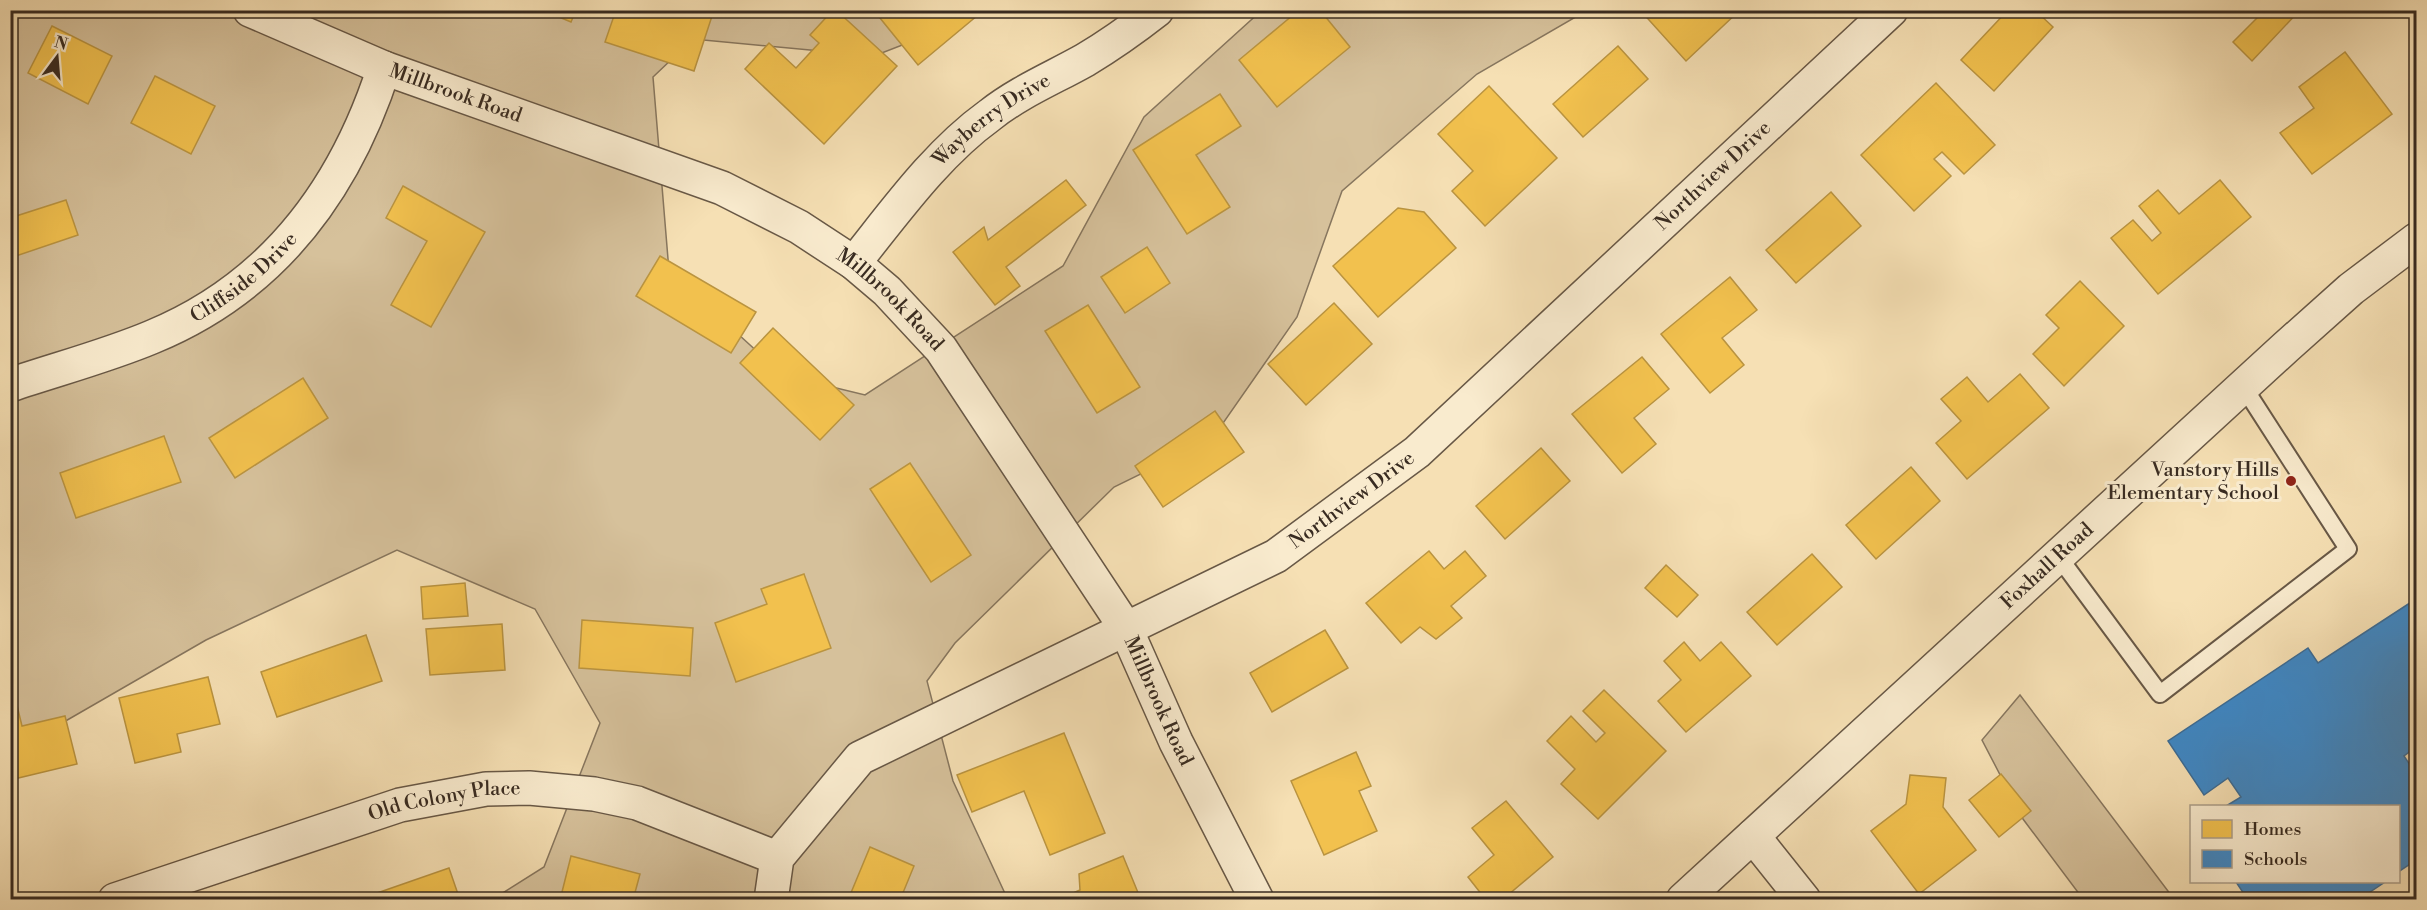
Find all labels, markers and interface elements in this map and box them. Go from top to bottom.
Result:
north arrow [27,27,87,87]
text: N [52,32,70,55]
street label: Millbrook Road [386,58,526,129]
street label: Wayberry Drive [927,68,1055,173]
street label: Northview Drive [1650,116,1776,236]
street label: Cliffside Drive [186,227,303,329]
street label: Millbrook Road [832,242,950,357]
street label: Northview Drive [1284,446,1419,555]
place label: Vanstory Hills Elementary School [2107,458,2279,506]
marker: Vanstory Hills Elementary School [2284,474,2298,488]
street label: Foxhall Road [1995,517,2099,615]
street label: Millbrook Road [1118,633,1199,771]
street label: Old Colony Place [365,776,521,827]
legend [2190,805,2400,883]
text: Homes [2244,818,2301,841]
text: Schools [2244,848,2308,871]

